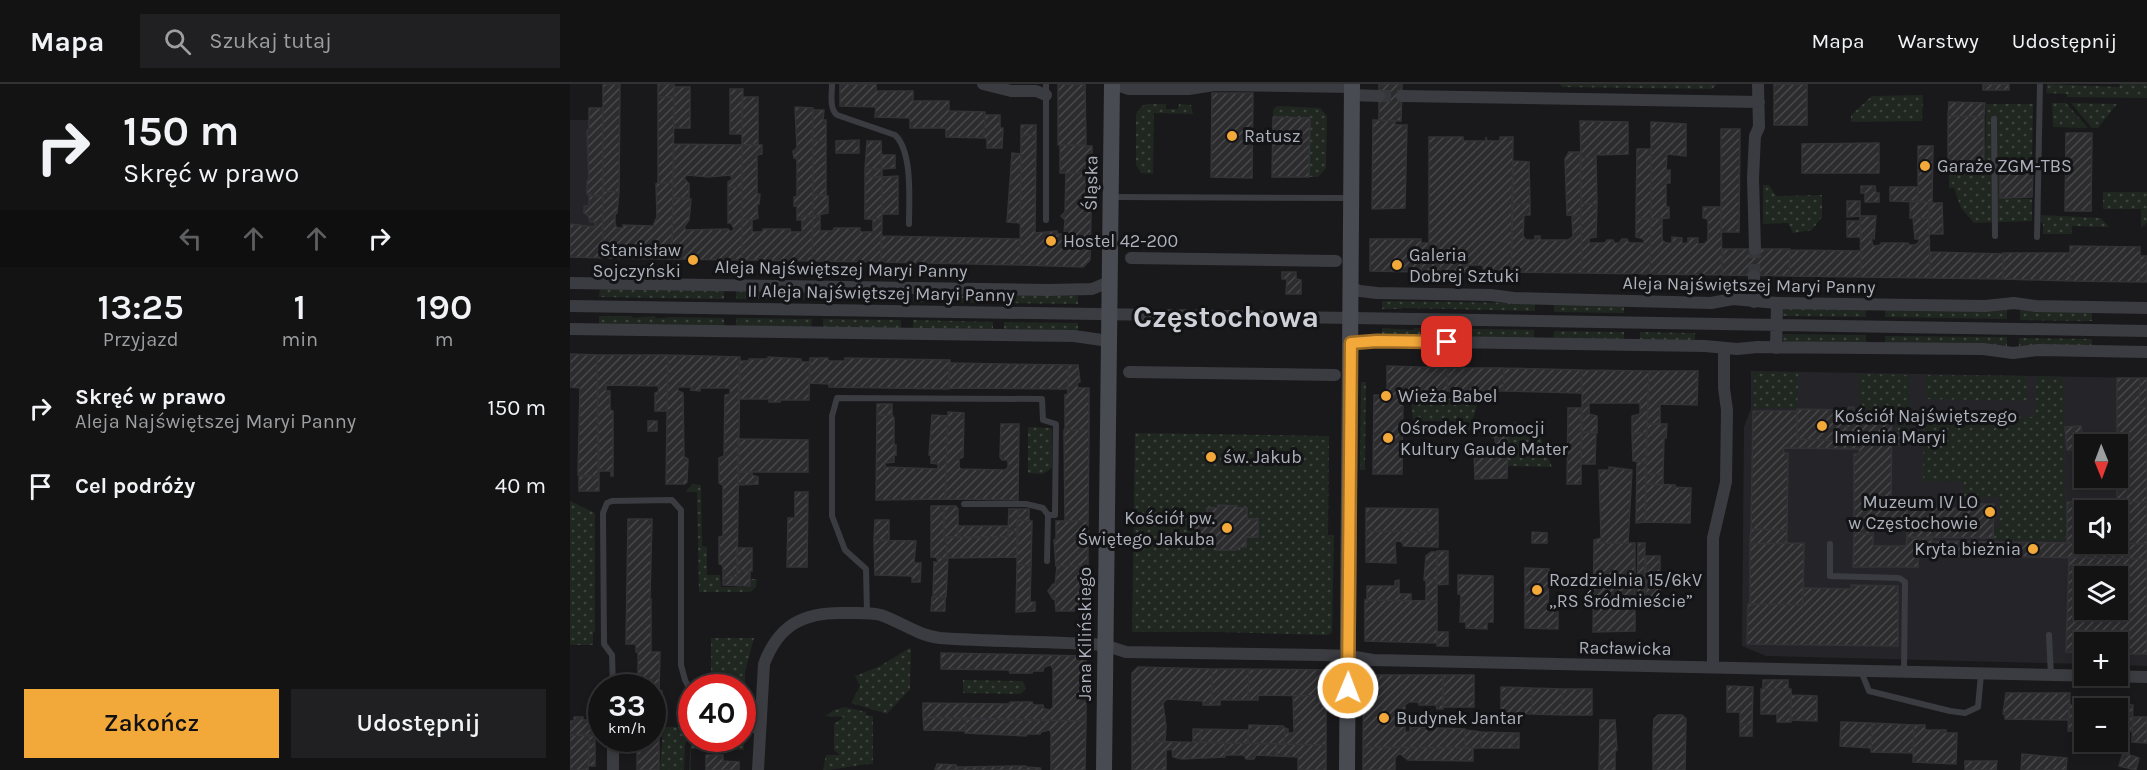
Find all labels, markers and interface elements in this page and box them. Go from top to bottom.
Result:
search box [140,14,560,68]
text: Mapa [30,25,104,58]
icon: search [161,25,194,58]
text: Szukaj tutaj [209,28,332,54]
text: Mapa [1811,29,1865,53]
text: Warstwy [1898,29,1979,53]
text: Udostępnij [2012,29,2117,53]
text: 150 m [123,106,239,156]
icon: right [24,108,102,186]
place label: Ratusz [1244,125,1301,147]
marker: Ratusz [1225,129,1239,143]
street label: Śląska [1079,155,1102,211]
place label: Garaże ZGM-TBS [1937,155,2072,177]
text: Skręć w prawo [123,157,299,189]
marker: Garaże ZGM-TBS [1918,159,1932,173]
icon: left [174,222,207,255]
icon: ahead [237,222,270,255]
icon: ahead [300,222,333,255]
icon: right [363,222,396,255]
place label: Hostel 42-200 [1063,230,1178,252]
marker: Hostel 42-200 [1044,234,1058,248]
place label: Stanisław Sojczyński [593,239,681,282]
place label: Galeria Dobrej Sztuki [1409,244,1520,287]
marker: Stanisław Sojczyński [686,253,700,267]
street label: Aleja Najświętszej Maryi Panny [714,256,968,282]
marker: Galeria Dobrej Sztuki [1390,258,1404,272]
street label: Aleja Najświętszej Maryi Panny [1622,272,1876,298]
street label: II Aleja Najświętszej Maryi Panny [747,280,1015,306]
text: 13:25 [98,286,184,328]
text: 1 [294,286,306,328]
text: 190 [416,286,472,328]
district label: Częstochowa [1133,299,1319,335]
pin [1421,316,1472,367]
icon: arrive [1430,325,1463,358]
text: Przyjazd [103,328,179,351]
text: min [281,328,318,351]
text: m [435,328,453,351]
text: Skręć w prawo [75,384,226,410]
place label: Wieża Babel [1398,385,1497,407]
marker: Wieża Babel [1379,389,1393,403]
icon: right [24,392,57,425]
text: 150 m [487,395,546,421]
place label: Kościół Najświętszego Imienia Maryi [1834,405,2017,448]
text: Aleja Najświętszej Maryi Panny [75,410,356,433]
place label: Ośrodek Promocji Kultury Gaude Mater [1400,417,1568,460]
marker: Kościół Najświętszego Imienia Maryi [1815,419,1829,433]
marker: Ośrodek Promocji Kultury Gaude Mater [1381,431,1395,445]
north arrow [2074,434,2128,488]
map controls [2074,434,2128,752]
place label: św. Jakub [1223,446,1302,468]
marker: św. Jakub [1204,450,1218,464]
icon: arrive [24,470,57,503]
text: Cel podróży [75,473,195,499]
text: 40 m [495,473,546,499]
place label: Muzeum IV LO w Częstochowie [1848,491,1978,534]
button: sound [2074,500,2128,554]
marker: Muzeum IV LO w Częstochowie [1983,505,1997,519]
place label: Kościół pw. Świętego Jakuba [1077,507,1215,550]
marker: Kościół pw. Świętego Jakuba [1220,521,1234,535]
place label: Kryta bieżnia [1914,538,2021,560]
marker: Kryta bieżnia [2026,542,2040,556]
button: layers [2074,566,2128,620]
street label: Jana Kilińskiego [1074,567,1096,701]
place label: Rozdzielnia 15/6kV „RS Śródmieście” [1549,569,1702,612]
marker: Rozdzielnia 15/6kV „RS Śródmieście” [1530,583,1544,597]
button: + [2074,632,2128,686]
street label: Racławicka [1578,636,1672,660]
position arrow [1316,656,1380,720]
speed limit sign: 40 [678,674,756,752]
text: 33 [608,688,646,724]
button: Zakończ [24,689,279,758]
button: Udostępnij [291,689,546,758]
button: − [2074,698,2128,752]
place label: Budynek Jantar [1396,707,1523,729]
marker: Budynek Jantar [1377,711,1391,725]
text: km/h [608,719,646,737]

